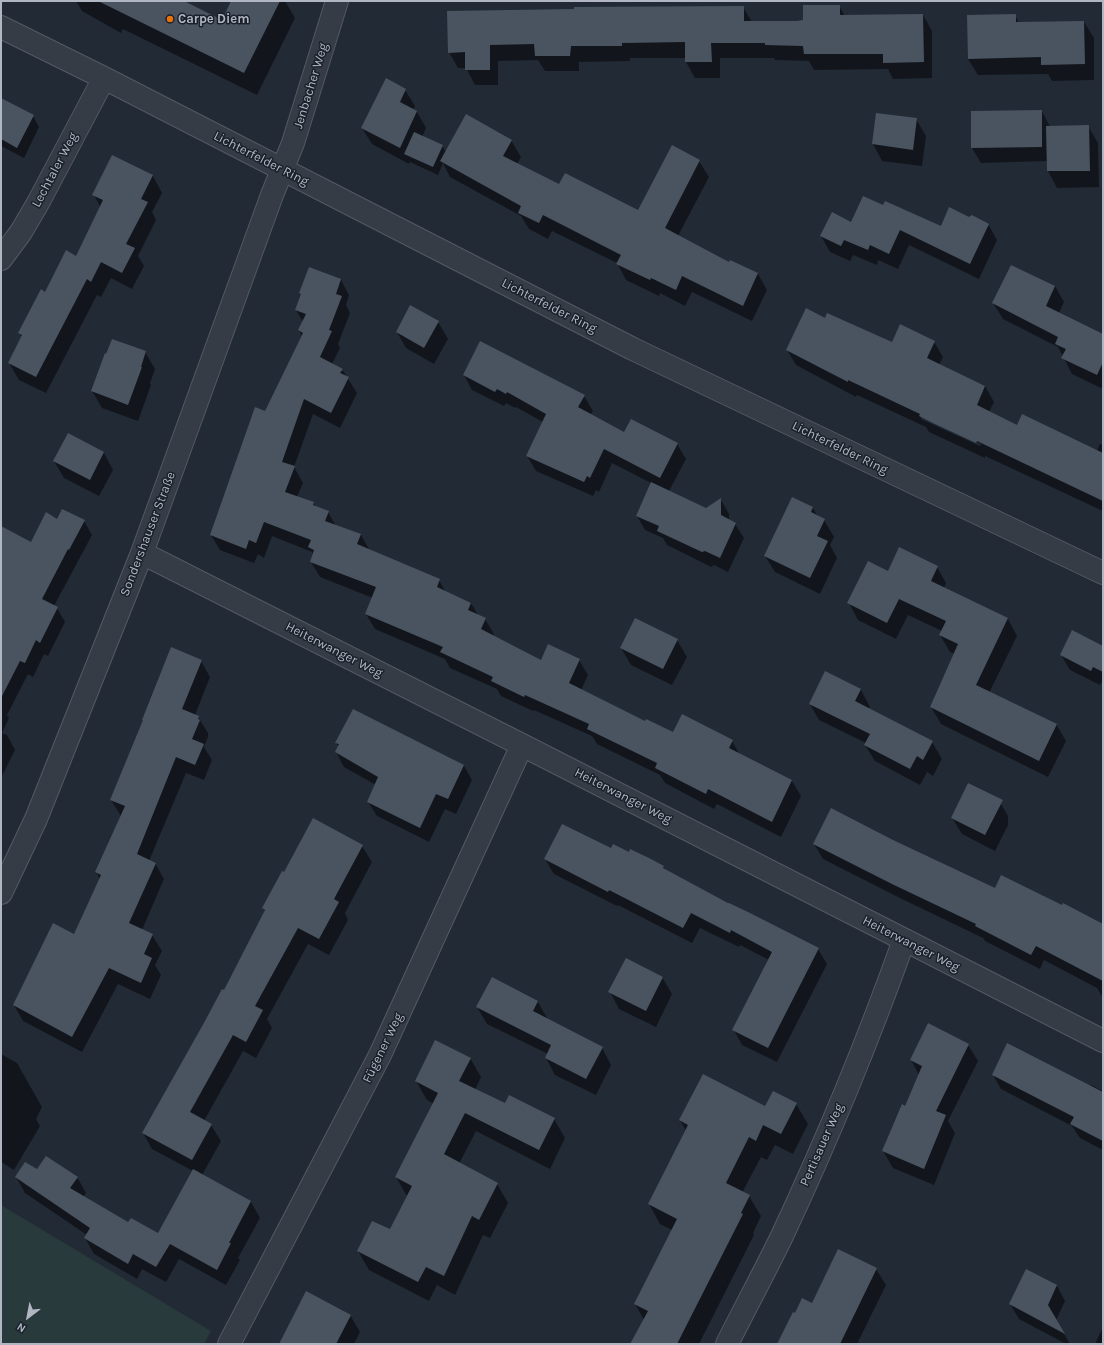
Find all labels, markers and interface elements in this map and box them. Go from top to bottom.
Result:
place label: Carpe Diem [178,11,249,27]
marker: Carpe Diem [165,14,175,24]
street label: Jenbacher Weg [291,41,331,131]
street label: Lichterfelder Ring [211,128,311,190]
street label: Lechtaler Weg [29,130,81,210]
street label: Lichterfelder Ring [499,275,599,337]
street label: Lichterfelder Ring [790,418,890,478]
street label: Sondershauser Straße [117,470,179,598]
street label: Heiterwanger Weg [283,619,385,681]
street label: Heiterwanger Weg [572,765,674,827]
street label: Heiterwanger Weg [860,913,962,975]
street label: Fügener Weg [359,1010,407,1086]
street label: Pertisauer Weg [797,1101,847,1189]
north arrow [8,1297,48,1337]
text: N [15,1320,28,1335]

